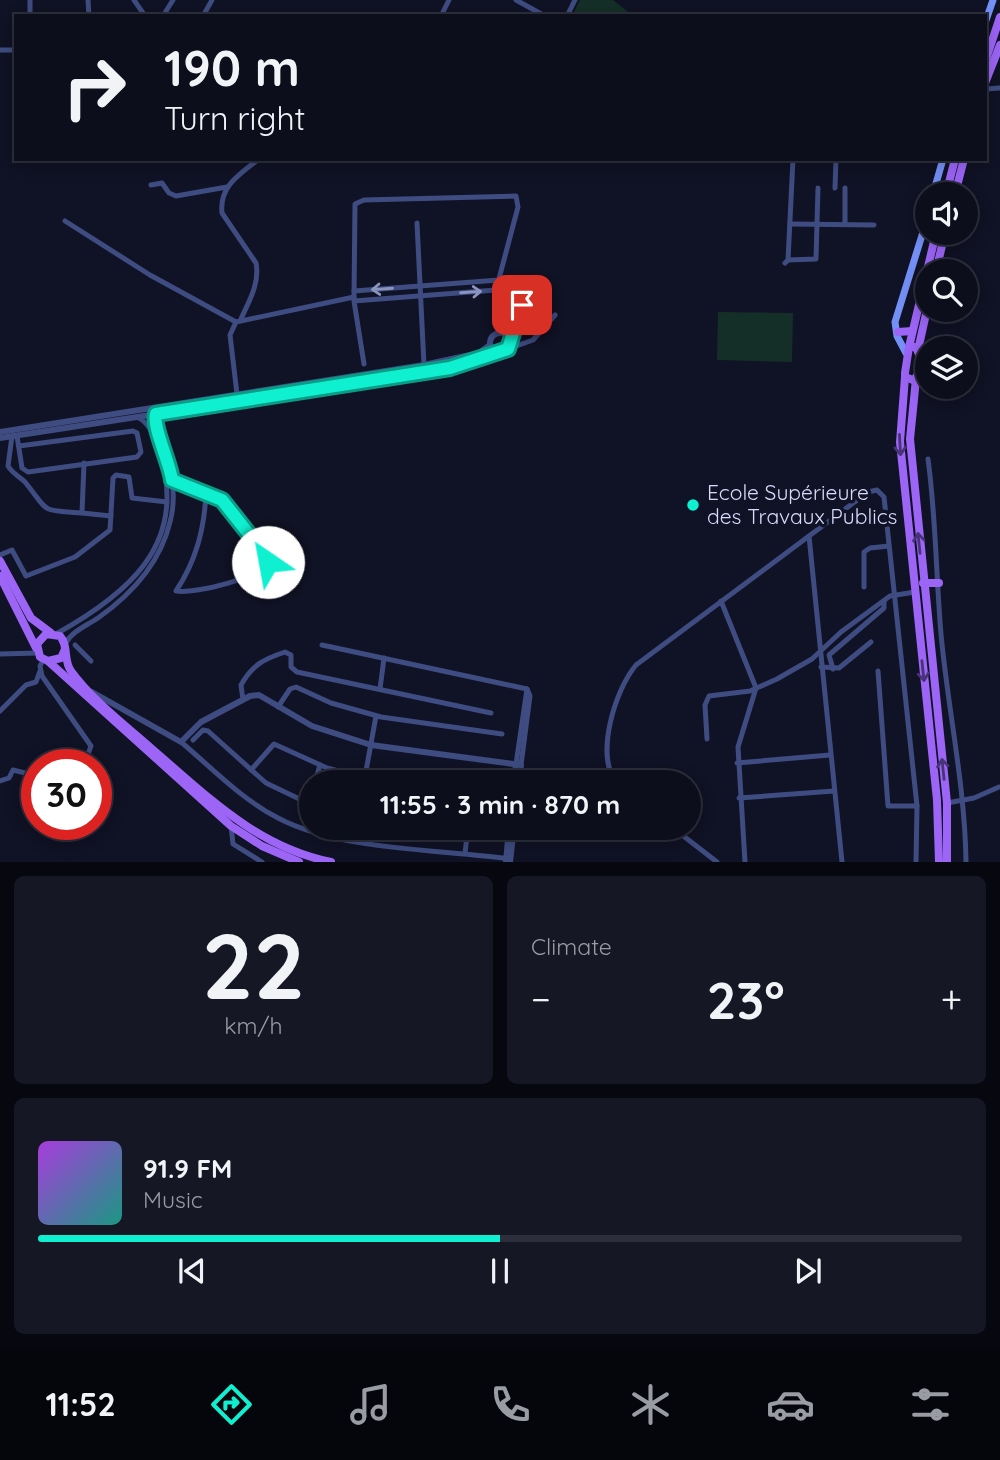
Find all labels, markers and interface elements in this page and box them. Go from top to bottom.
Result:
text: 190 m [164,37,300,98]
icon: right [49,42,140,133]
text: Turn right [164,98,305,138]
map controls [915,182,978,399]
button: sound [915,182,978,245]
button: search [915,259,978,322]
pin [492,275,552,335]
one-way arrow [371,283,394,296]
one-way arrow [460,285,482,298]
icon: arrive [503,286,541,324]
button: layers [915,336,978,399]
one-way arrow [894,433,907,456]
place label: Ecole Supérieure des Travaux Publics [707,479,897,529]
marker: Ecole Supérieure des Travaux Publics [685,497,701,513]
position arrow [231,525,305,599]
one-way arrow [912,532,925,555]
one-way arrow [917,659,930,682]
speed limit sign: 30 [21,749,112,840]
one-way arrow [937,758,950,781]
text: 11:55 · 3 min · 870 m [380,788,620,821]
text: 22 [202,908,305,1022]
text: Climate [531,932,612,961]
text: 23° [707,967,785,1032]
text: − [531,975,551,1023]
text: + [941,975,962,1023]
text: km/h [224,1011,283,1040]
text: 91.9 FM [143,1152,232,1185]
text: Music [143,1185,203,1214]
icon: previous [173,1252,211,1290]
icon: pause [481,1252,519,1290]
icon: next [789,1252,827,1290]
icon: directions [207,1380,256,1429]
icon: music [346,1380,395,1429]
icon: phone [486,1380,535,1429]
icon: climate [626,1380,675,1429]
icon: car [766,1380,815,1429]
icon: filters [906,1380,955,1429]
text: 11:52 [45,1384,116,1424]

